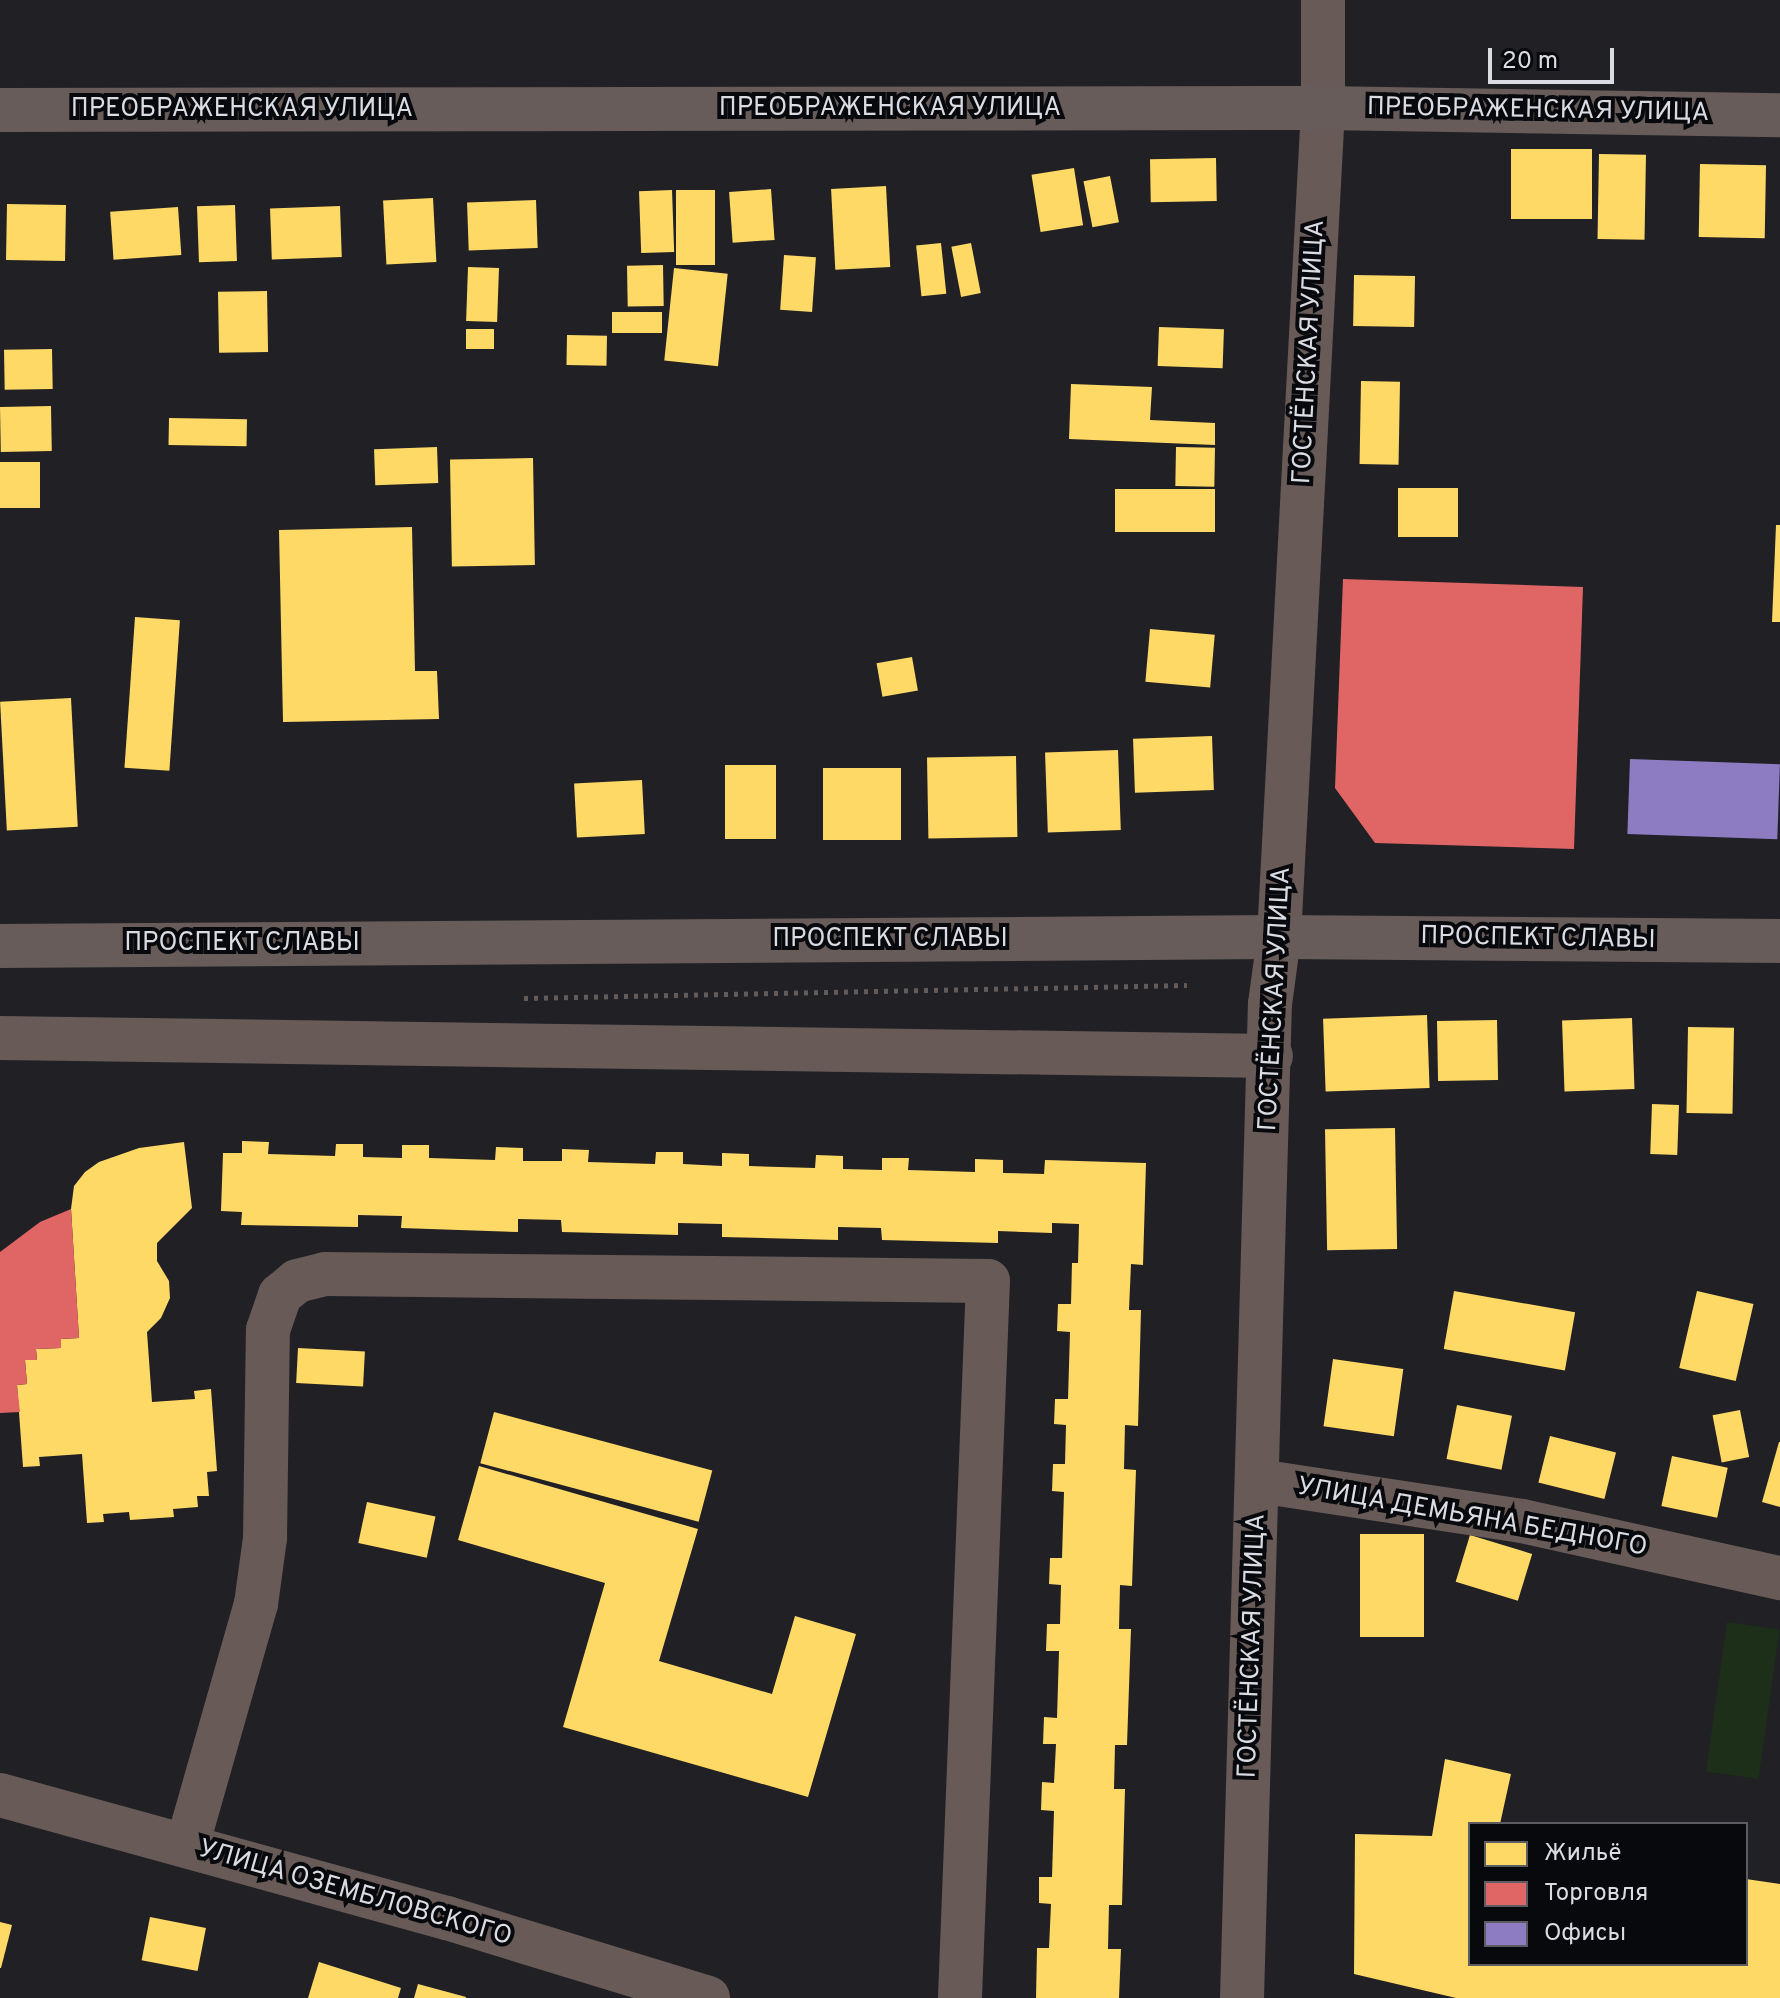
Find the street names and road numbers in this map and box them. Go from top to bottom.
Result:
street label: ПРЕОБРАЖЕНСКАЯ УЛИЦА [1367,92,1709,130]
street label: ПРЕОБРАЖЕНСКАЯ УЛИЦА [719,93,1061,125]
street label: ПРЕОБРАЖЕНСКАЯ УЛИЦА [71,94,413,126]
street label: ГОСТЁНСКАЯ УЛИЦА [1287,219,1333,485]
street label: ГОСТЁНСКАЯ УЛИЦА [1253,866,1299,1132]
street label: ПРОСПЕКТ СЛАВЫ [1419,921,1657,957]
street label: ПРОСПЕКТ СЛАВЫ [772,924,1008,956]
street label: ПРОСПЕКТ СЛАВЫ [124,928,360,960]
street label: УЛИЦА ДЕМЬЯНА БЕДНОГО [1294,1472,1650,1564]
street label: ГОСТЁНСКАЯ УЛИЦА [1233,1513,1273,1779]
street label: УЛИЦА ОЗЕМБЛОВСКОГО [194,1834,516,1954]

